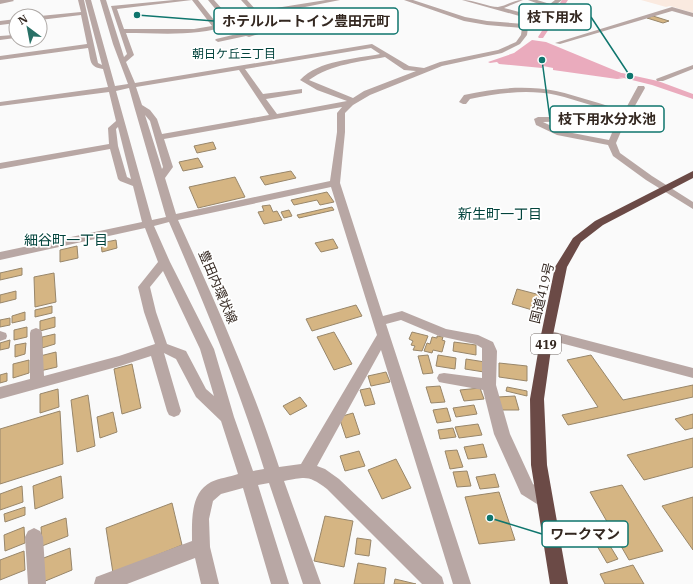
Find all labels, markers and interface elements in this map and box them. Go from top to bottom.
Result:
callout: 枝下用水 [519,4,591,30]
north arrow [8,8,48,48]
callout: ホテルルートイン豊田元町 [214,8,398,34]
text: 枝下用水 [527,8,583,26]
text: N [15,11,30,28]
text: ホテルルートイン豊田元町 [222,12,390,30]
district label: 朝日ケ丘三丁目 [192,46,276,61]
callout: 枝下用水分水池 [550,106,664,132]
text: 枝下用水分水池 [558,110,656,128]
district label: 新生町一丁目 [458,205,542,223]
district label: 細谷町一丁目 [24,231,108,249]
street label: 豊田内環状線 [195,248,241,326]
street label: 国道419号 [526,261,558,325]
road number: 419 [531,334,561,354]
callout: ワークマン [542,521,628,547]
text: ワークマン [550,525,620,543]

